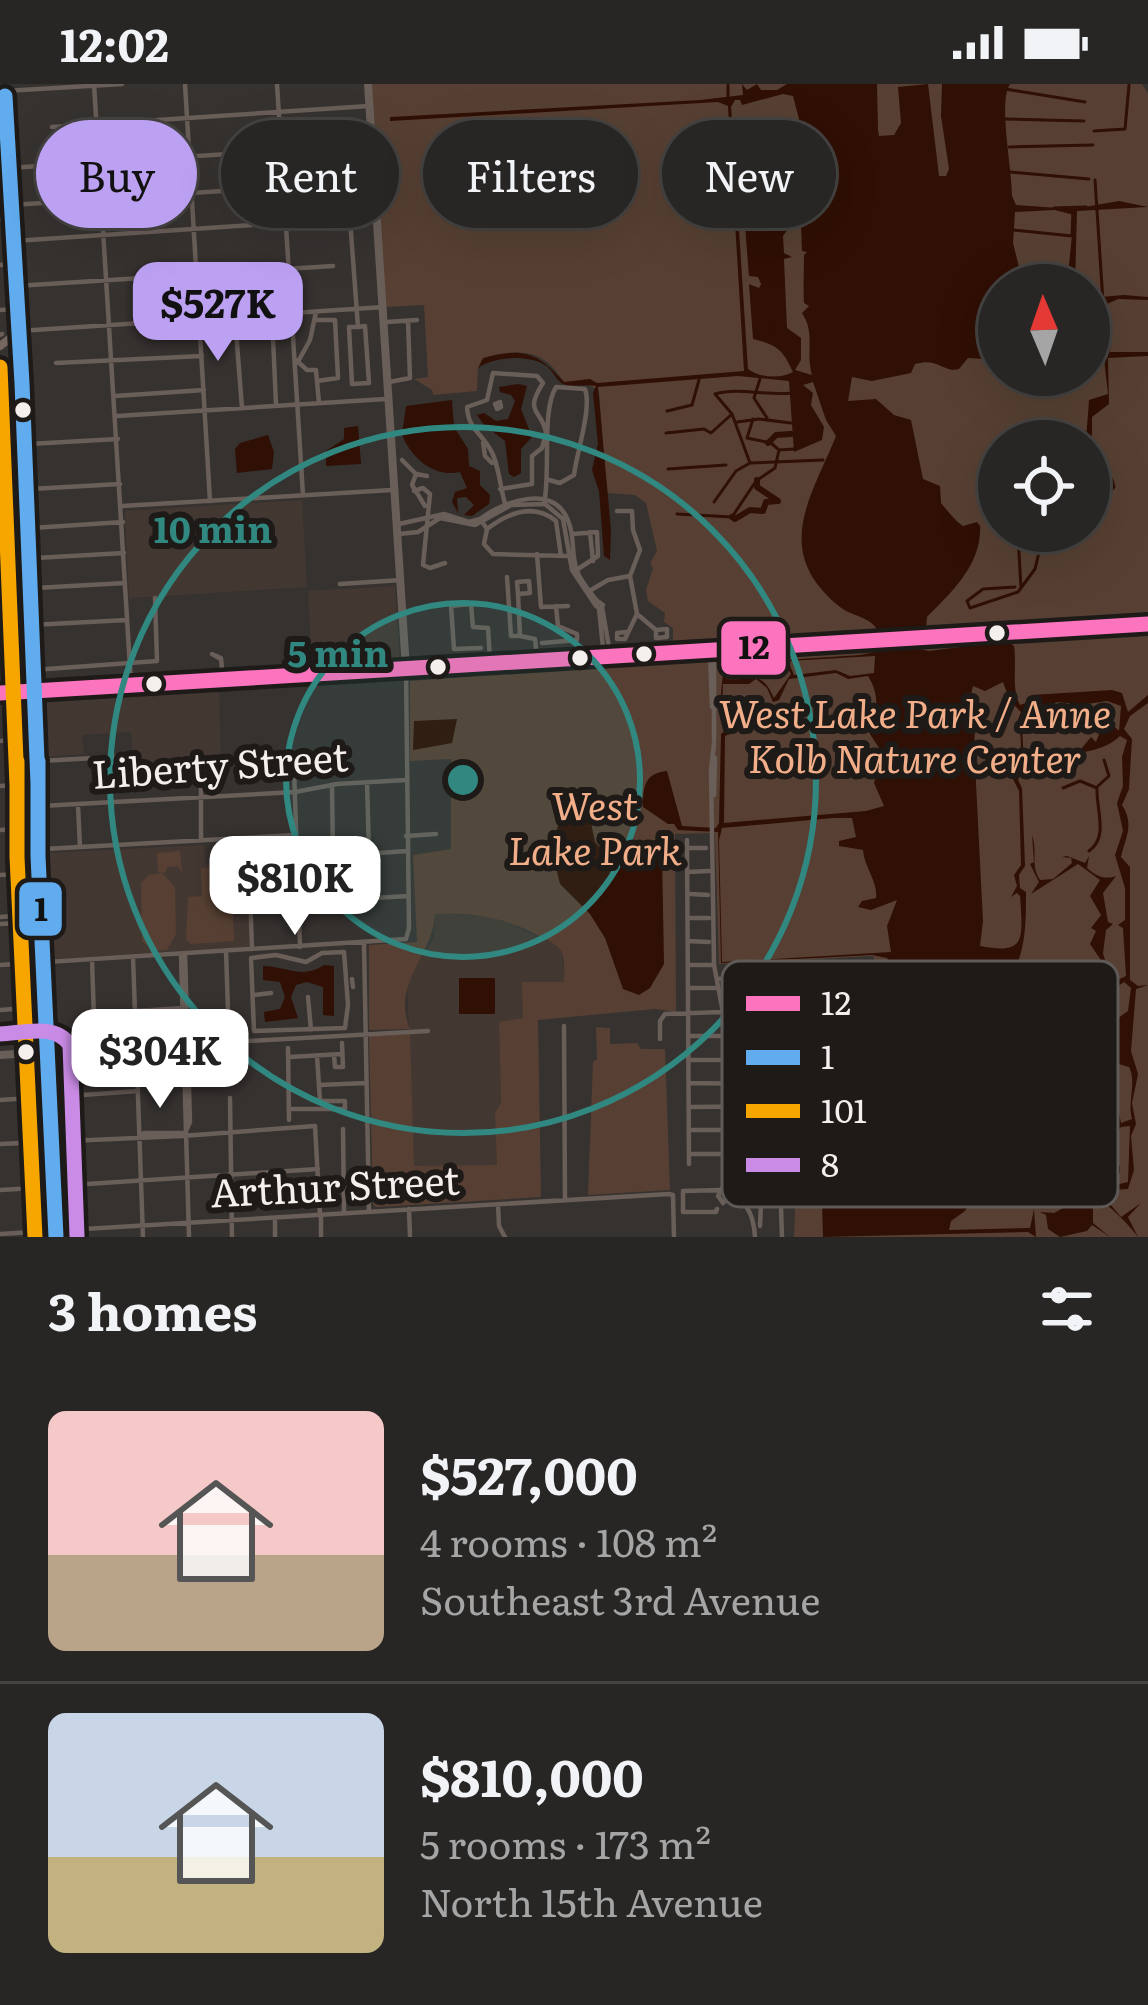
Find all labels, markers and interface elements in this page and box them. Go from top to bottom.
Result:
text: 12:02 [60,9,169,76]
chip: Buy [36,120,197,228]
chip: Rent [221,120,399,228]
chip: Filters [423,120,638,228]
chip: New [662,120,836,228]
pin: $527K [134,262,302,364]
north arrow [978,264,1110,396]
map controls [978,264,1110,552]
text: $527K [160,272,276,330]
unlabelled marker [12,399,34,421]
button: locate [978,420,1110,552]
text: 10 min [154,501,272,554]
line badge: 12 [719,619,788,677]
text: 12 [738,620,770,669]
unlabelled marker [986,622,1008,644]
text: 5 min [288,625,388,678]
unlabelled marker [633,643,655,665]
unlabelled marker [569,647,591,669]
unlabelled marker [427,656,449,678]
unlabelled marker [143,673,165,695]
park label: West Lake Park / Anne Kolb Nature Center [719,682,1111,785]
street label: Liberty Street [90,725,350,801]
centre of rings [442,759,484,801]
park label: West Lake Park [508,774,683,877]
pin: $810K [211,836,379,938]
text: $810K [237,846,353,904]
line badge: 1 [17,880,64,938]
text: 1 [34,882,48,931]
legend [722,961,1118,1207]
text: 12 [821,976,851,1025]
pin: $304K [76,1009,244,1111]
text: $304K [98,1019,222,1077]
text: 1 [821,1030,834,1079]
unlabelled marker [15,1041,37,1063]
text: 101 [821,1084,867,1133]
text: 8 [821,1138,839,1187]
street label: Arthur Street [209,1149,461,1219]
text: 3 homes [48,1271,257,1347]
icon: filters [1034,1276,1100,1342]
text: $527,000 [420,1435,638,1511]
icon: home [144,1459,288,1603]
text: 4 rooms · 108 m² [420,1511,717,1569]
text: Southeast 3rd Avenue [420,1569,820,1627]
text: $810,000 [420,1737,644,1813]
icon: home [144,1761,288,1905]
text: 5 rooms · 173 m² [420,1813,711,1871]
text: North 15th Avenue [420,1871,763,1929]

